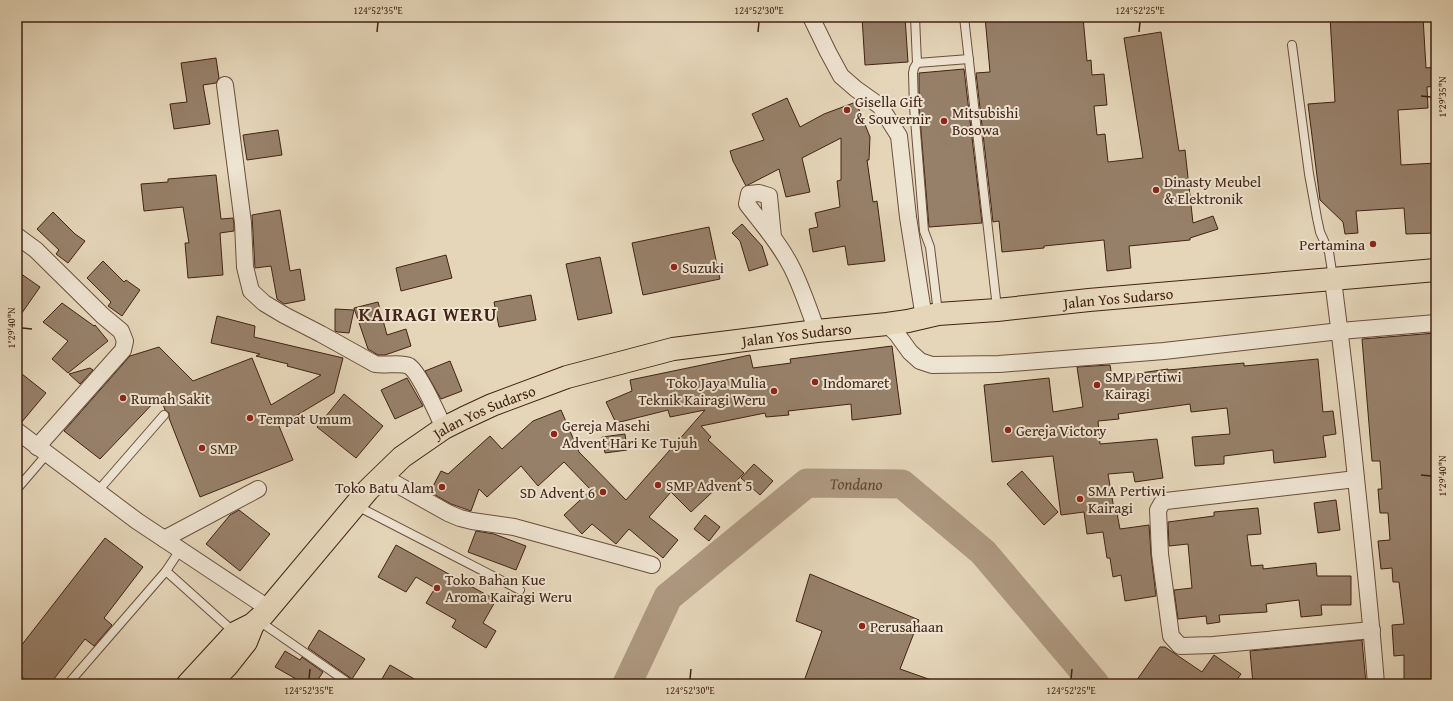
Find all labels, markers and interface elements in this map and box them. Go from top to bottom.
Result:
text: 124°52'35"E [353,3,403,18]
text: 124°52'30"E [734,3,784,18]
text: 124°52'25"E [1115,3,1165,18]
text: 1°29'35"N [1435,76,1450,118]
place label: Gisella Gift & Souvernir [855,91,931,129]
place label: Mitsubishi Bosowa [952,102,1018,140]
marker: Gisella Gift & Souvernir [842,105,852,115]
marker: Mitsubishi Bosowa [939,116,949,126]
place label: Dinasty Meubel & Elektronik [1164,171,1261,209]
marker: Dinasty Meubel & Elektronik [1151,185,1161,195]
place label: Pertamina [1299,234,1365,255]
marker: Pertamina [1368,239,1378,249]
place label: Suzuki [682,257,724,278]
marker: Suzuki [669,262,679,272]
street label: Jalan Yos Sudarso [1060,282,1174,313]
district label: KAIRAGI WERU [358,300,498,328]
text: 1°29'40"N [4,307,19,349]
street label: Jalan Yos Sudarso [738,317,853,351]
place label: SMP Pertiwi Kairagi [1105,366,1182,404]
place label: Toko Jaya Mulia Teknik Kairagi Weru [638,372,767,410]
place label: Indomaret [823,372,890,393]
marker: Indomaret [810,377,820,387]
street label: Jalan Yos Sudarso [427,379,538,444]
marker: SMP Pertiwi Kairagi [1092,380,1102,390]
marker: Toko Jaya Mulia Teknik Kairagi Weru [769,386,779,396]
place label: Rumah Sakit [131,388,211,409]
marker: Rumah Sakit [118,393,128,403]
place label: Tempat Umum [258,408,352,429]
marker: Tempat Umum [245,413,255,423]
place label: Gereja Masehi Advent Hari Ke Tujuh [562,415,698,453]
place label: Gereja Victory [1016,420,1107,441]
marker: Gereja Victory [1003,425,1013,435]
marker: Gereja Masehi Advent Hari Ke Tujuh [549,429,559,439]
place label: SMP [210,438,238,459]
marker: SMP [197,443,207,453]
text: 1°29'40"N [1435,455,1450,497]
water label: Tondano [829,471,883,496]
place label: SMP Advent 5 [666,475,752,496]
place label: Toko Batu Alam [335,477,435,498]
marker: SMP Advent 5 [653,480,663,490]
place label: SMA Pertiwi Kairagi [1088,480,1166,518]
marker: Toko Batu Alam [437,482,447,492]
place label: SD Advent 6 [520,482,595,503]
marker: SD Advent 6 [598,487,608,497]
marker: SMA Pertiwi Kairagi [1075,494,1085,504]
place label: Toko Bahan Kue Aroma Kairagi Weru [445,569,573,607]
marker: Toko Bahan Kue Aroma Kairagi Weru [432,583,442,593]
place label: Perusahaan [870,616,944,637]
marker: Perusahaan [857,621,867,631]
text: 124°52'35"E [284,683,334,698]
text: 124°52'30"E [665,683,715,698]
text: 124°52'25"E [1046,683,1096,698]

